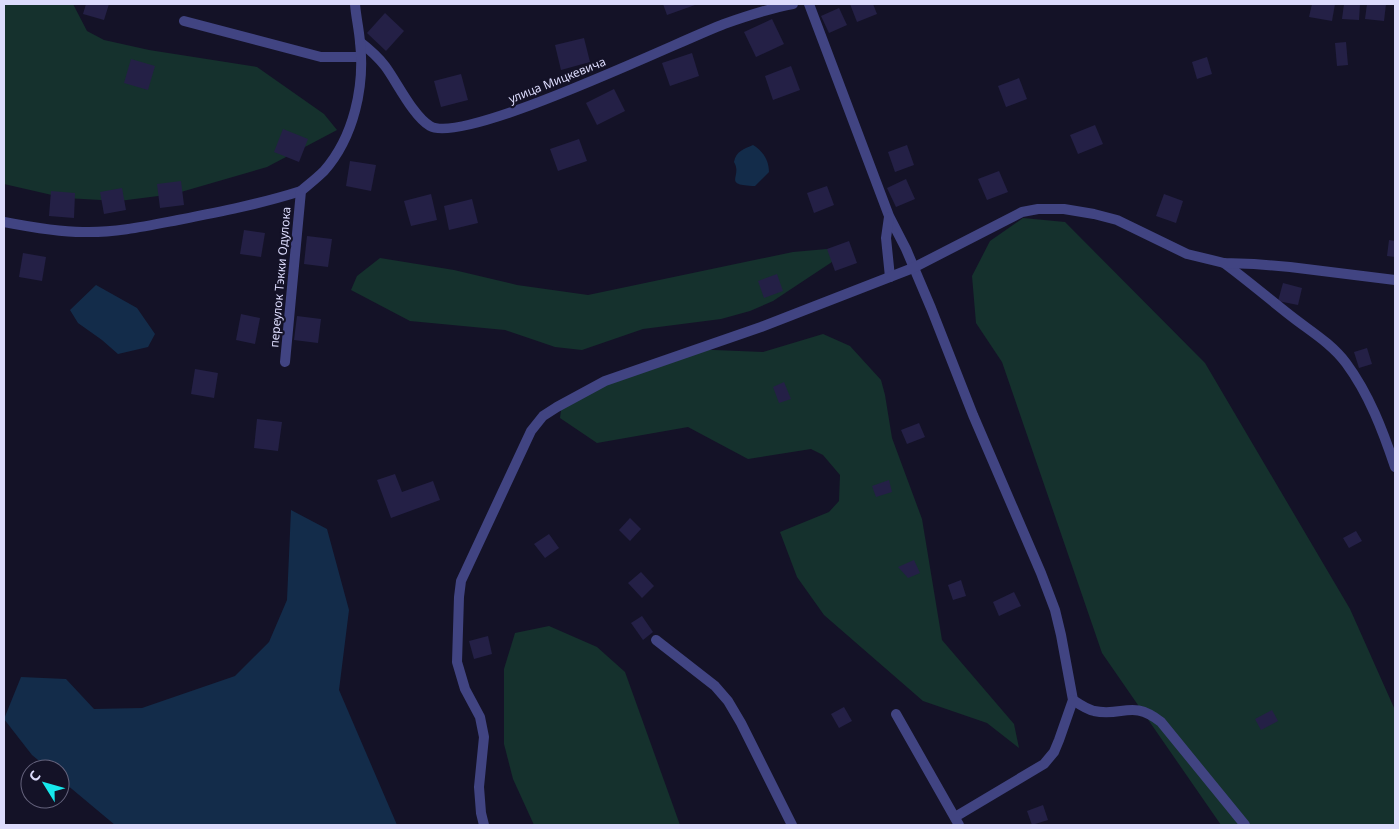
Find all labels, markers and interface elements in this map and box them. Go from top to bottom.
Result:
street label: улица Мицкевича [506,53,608,107]
street label: переулок Тэкки Одулока [265,206,295,348]
north arrow [20,759,70,809]
text: С [24,767,45,785]

